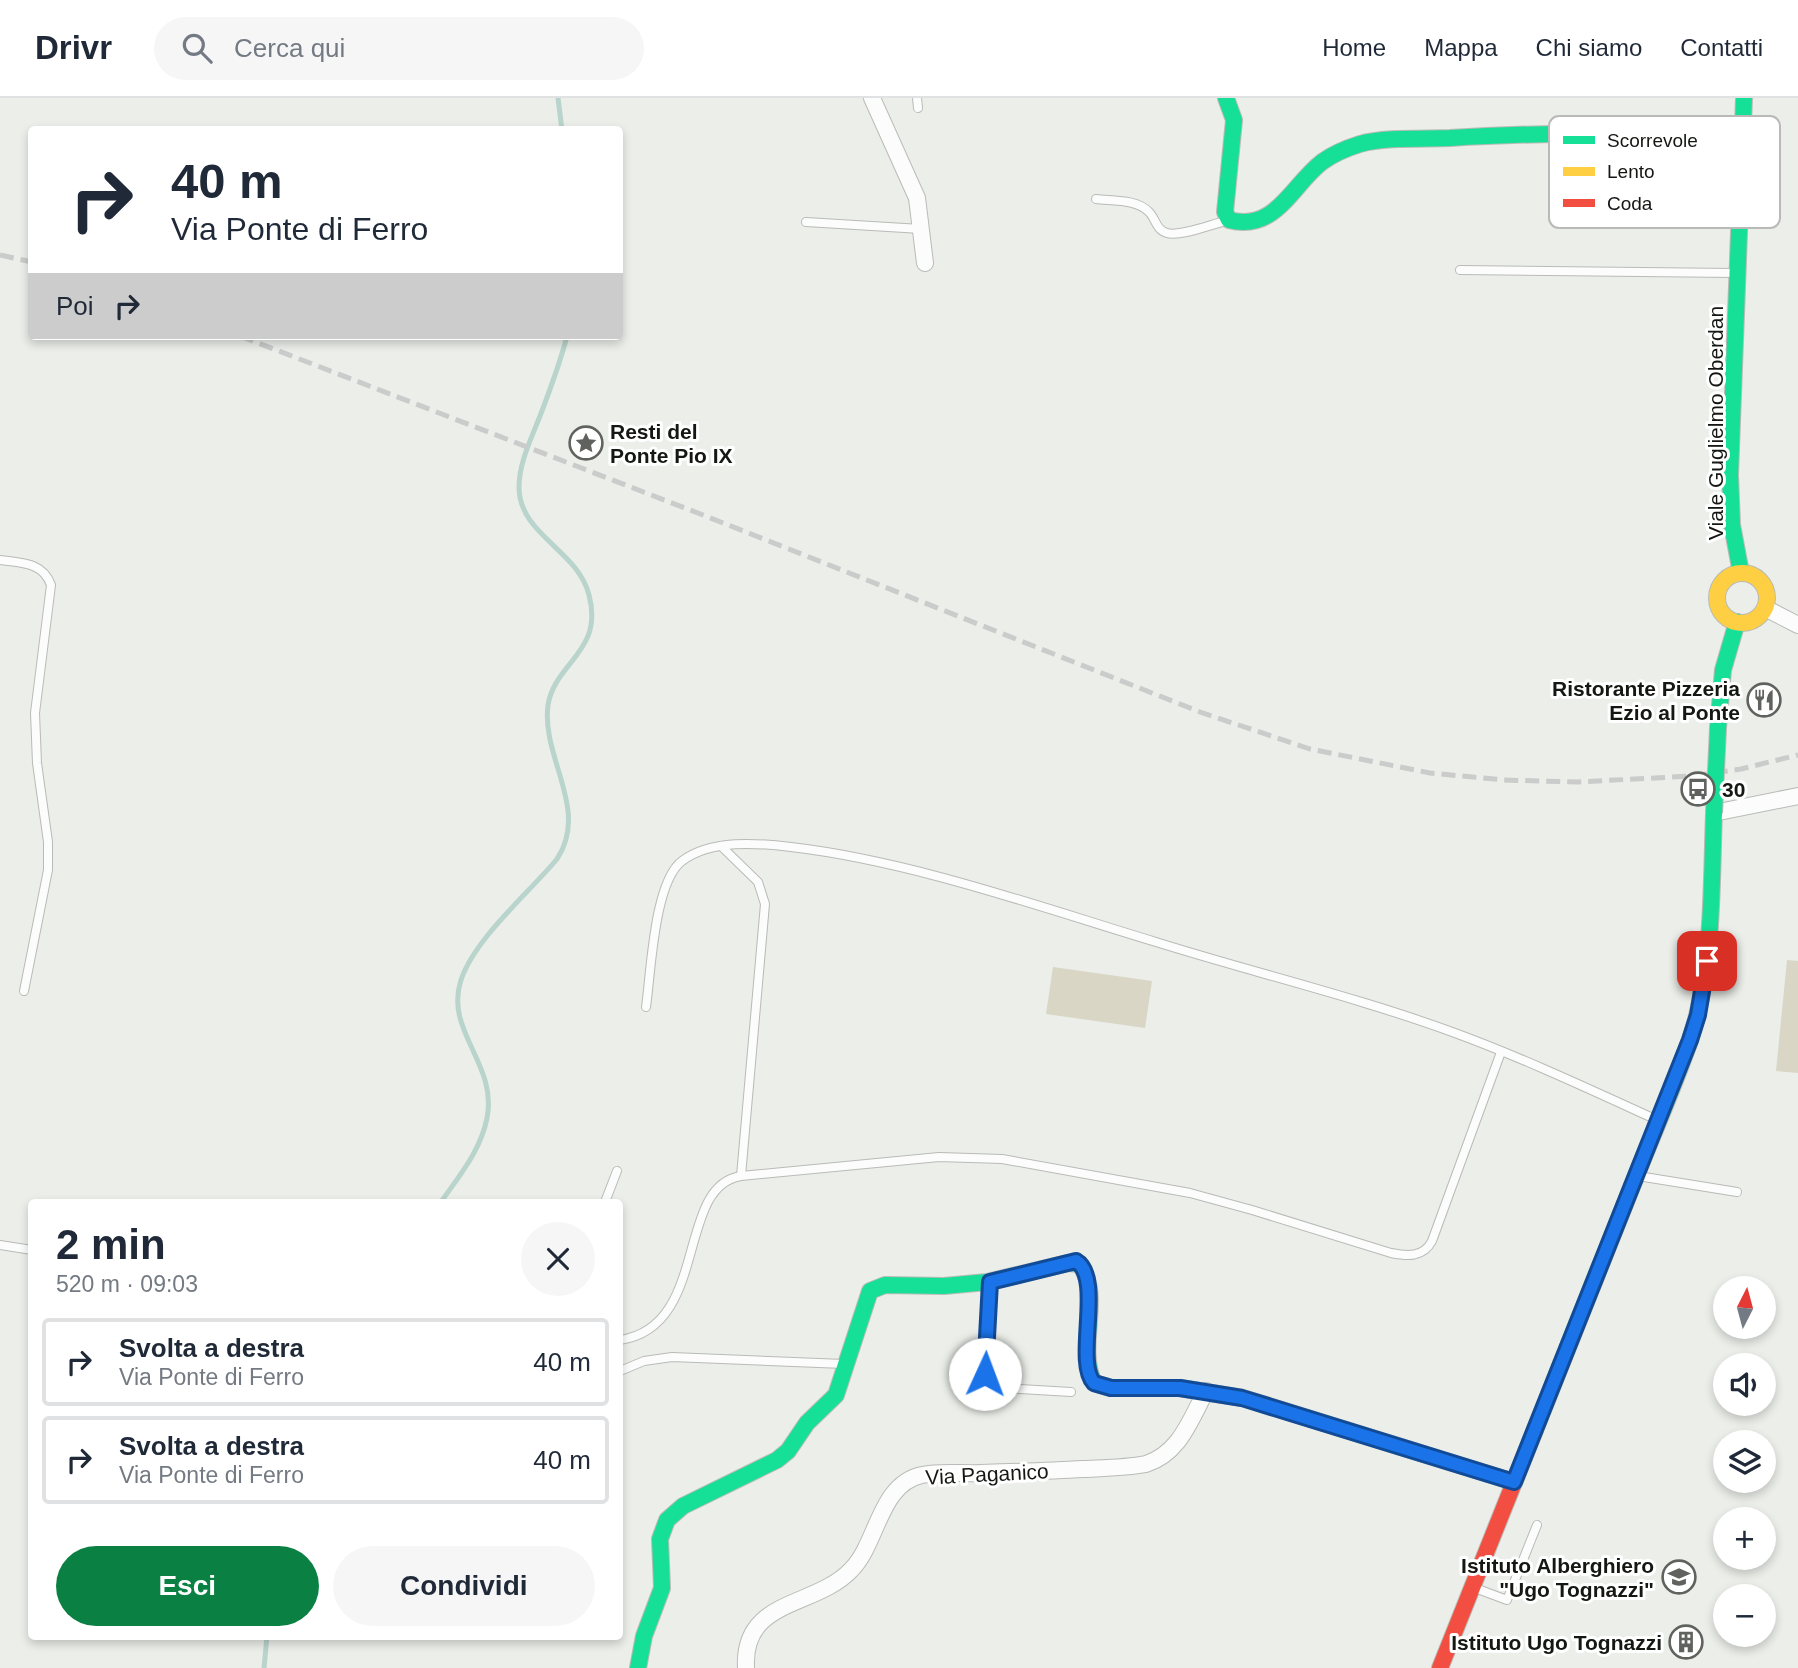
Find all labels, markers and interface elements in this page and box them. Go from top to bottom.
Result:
search box [154,17,644,80]
text: Drivr [35,29,112,66]
icon: search [178,29,216,67]
text: Cerca qui [234,33,345,63]
text: Home [1322,34,1386,61]
text: Mappa [1424,34,1498,61]
text: Chi siamo [1536,34,1642,61]
text: Contatti [1680,34,1763,61]
legend [1549,116,1780,228]
text: Scorrevole [1607,130,1698,151]
icon: right [56,154,147,245]
text: 40 m [171,154,283,208]
text: Lento [1607,161,1655,182]
text: Coda [1607,193,1653,214]
text: Via Ponte di Ferro [171,211,428,247]
icon: right [108,287,146,325]
text: Poi [56,291,94,321]
street label: Viale Guglielmo Oberdan [1704,306,1727,540]
place label: Resti del Ponte Pio IX [610,420,733,467]
place icon: Resti del Ponte Pio IX [567,424,605,462]
place label: Ristorante Pizzeria Ezio al Ponte [1552,677,1740,724]
restaurant icon: Ristorante Pizzeria Ezio al Ponte [1745,681,1783,719]
bus stop icon: 30 [1679,770,1717,808]
place label: 30 [1722,778,1745,801]
pin [1677,931,1737,991]
icon: arrive [1688,942,1726,980]
text: 2 min [56,1221,166,1268]
button: close [521,1222,595,1296]
text: 520 m · 09:03 [56,1271,198,1297]
north arrow [1713,1276,1776,1339]
map controls [1713,1276,1776,1647]
text: Svolta a destra [119,1333,304,1363]
position arrow [948,1337,1022,1411]
icon: right [60,1343,98,1381]
text: 40 m [533,1347,591,1377]
button: sound [1713,1353,1776,1416]
text: Via Ponte di Ferro [119,1364,304,1390]
button: layers [1713,1430,1776,1493]
text: Svolta a destra [119,1431,304,1461]
icon: right [60,1441,98,1479]
text: 40 m [533,1445,591,1475]
street label: Via Paganico [925,1459,1049,1489]
text: Via Ponte di Ferro [119,1462,304,1488]
button: + [1713,1507,1776,1570]
button: Esci [56,1546,319,1626]
button: Condividi [333,1546,595,1626]
place label: Istituto Alberghiero "Ugo Tognazzi" [1461,1554,1654,1601]
school or university icon: Istituto Alberghiero "Ugo Tognazzi" [1660,1558,1698,1596]
button: − [1713,1584,1776,1647]
building icon: Istituto Ugo Tognazzi [1667,1623,1705,1661]
place label: Istituto Ugo Tognazzi [1451,1631,1662,1654]

